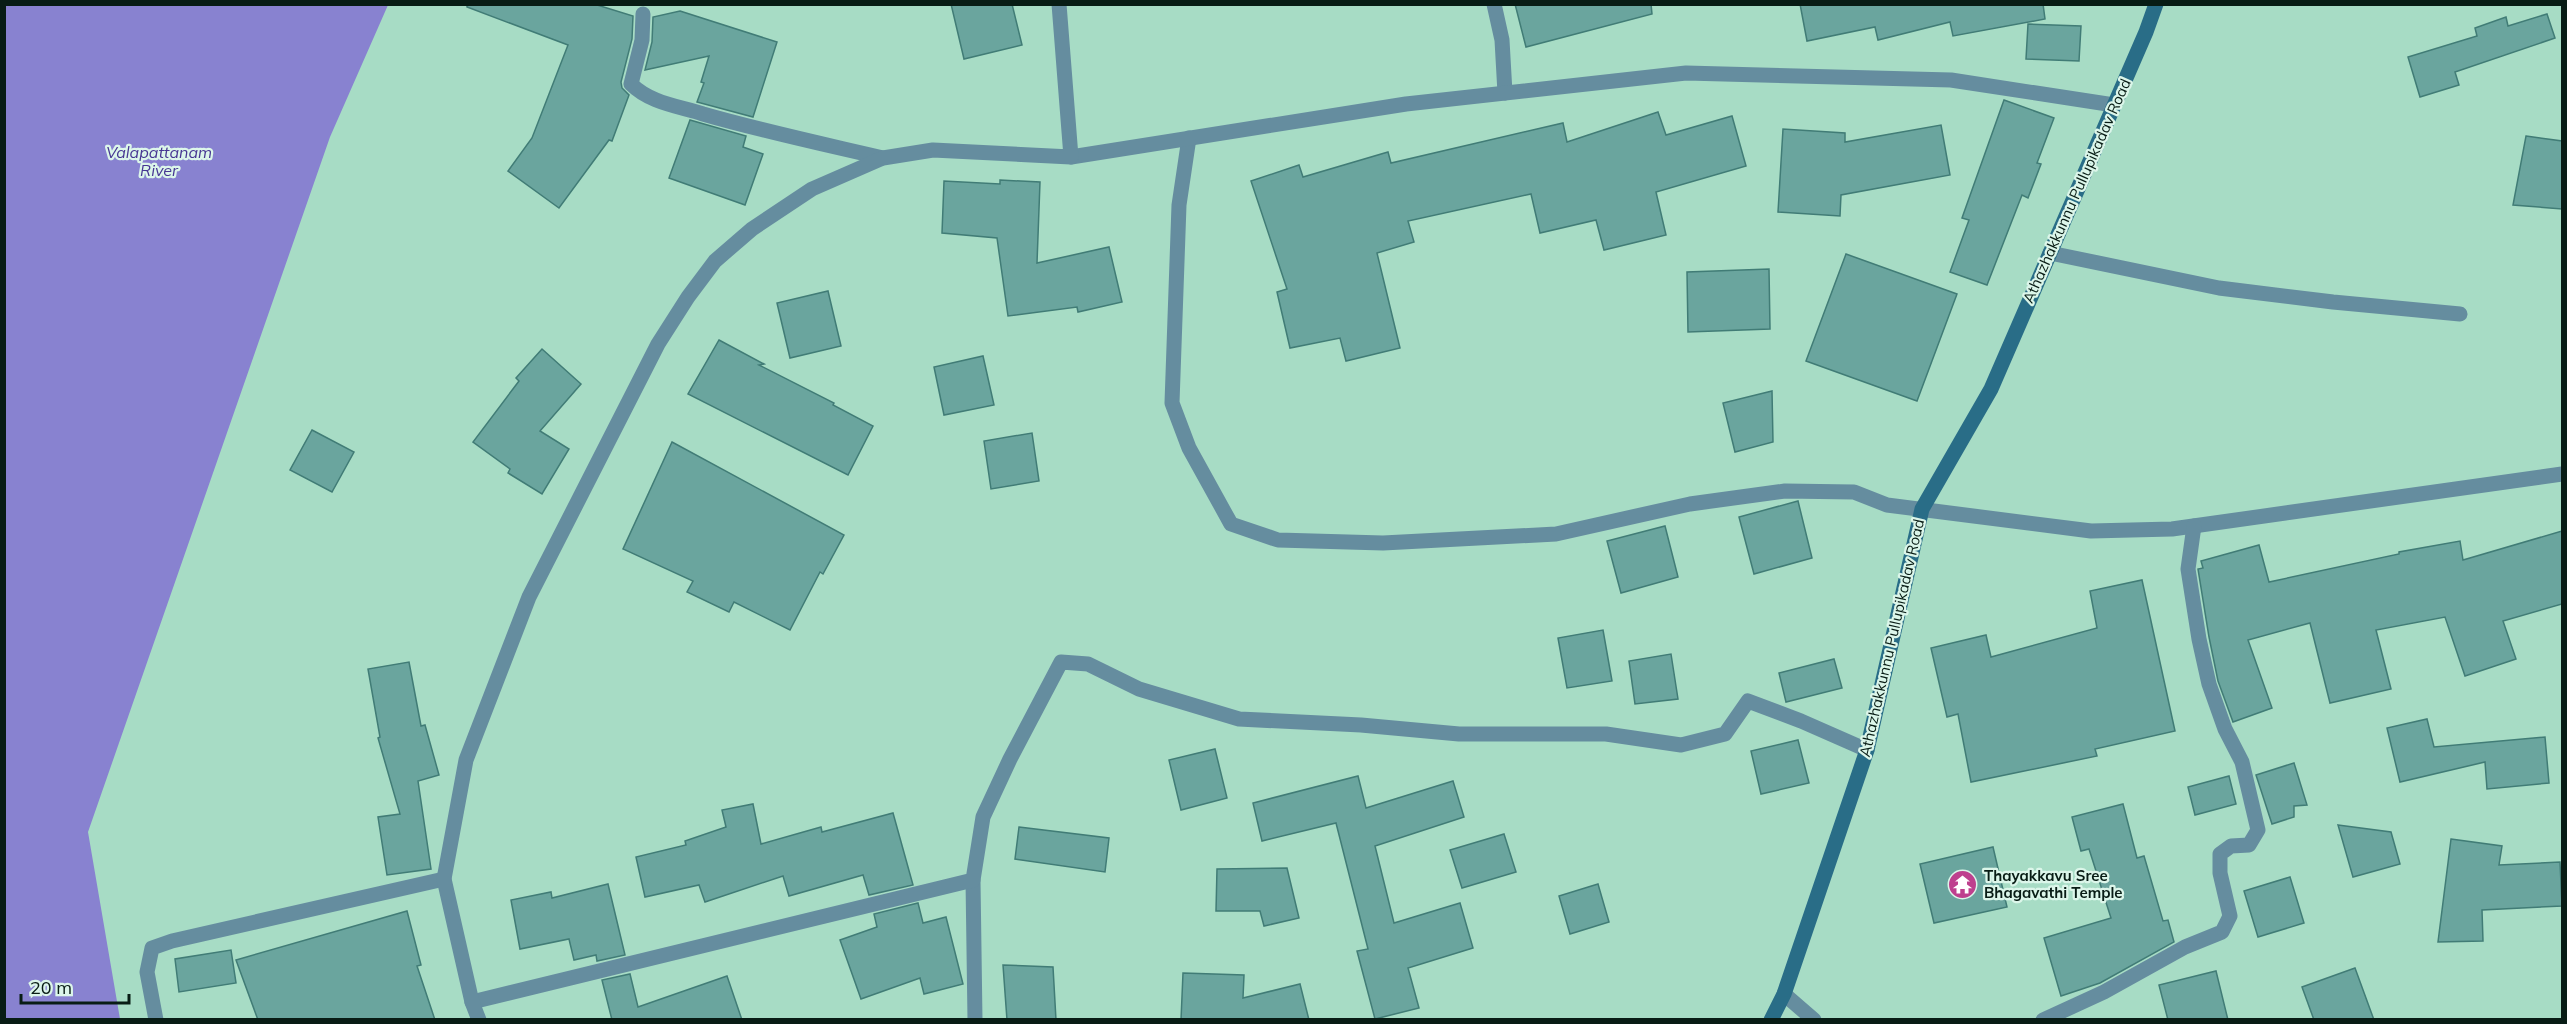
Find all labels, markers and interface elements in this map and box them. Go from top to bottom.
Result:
street label: Athazhakkunnu Pullupikadav Road [2018,76,2135,306]
water label: Valapattanam River [106,142,212,180]
street label: Athazhakkunnu Pullupikadav Road [1855,517,1928,759]
place label: Thayakkavu Sree Bhagavathi Temple [1984,866,2123,902]
temple icon: Thayakkavu Sree Bhagavathi Temple [1947,869,1979,901]
scale bar [21,967,129,1005]
text: 20 m [30,976,72,999]

